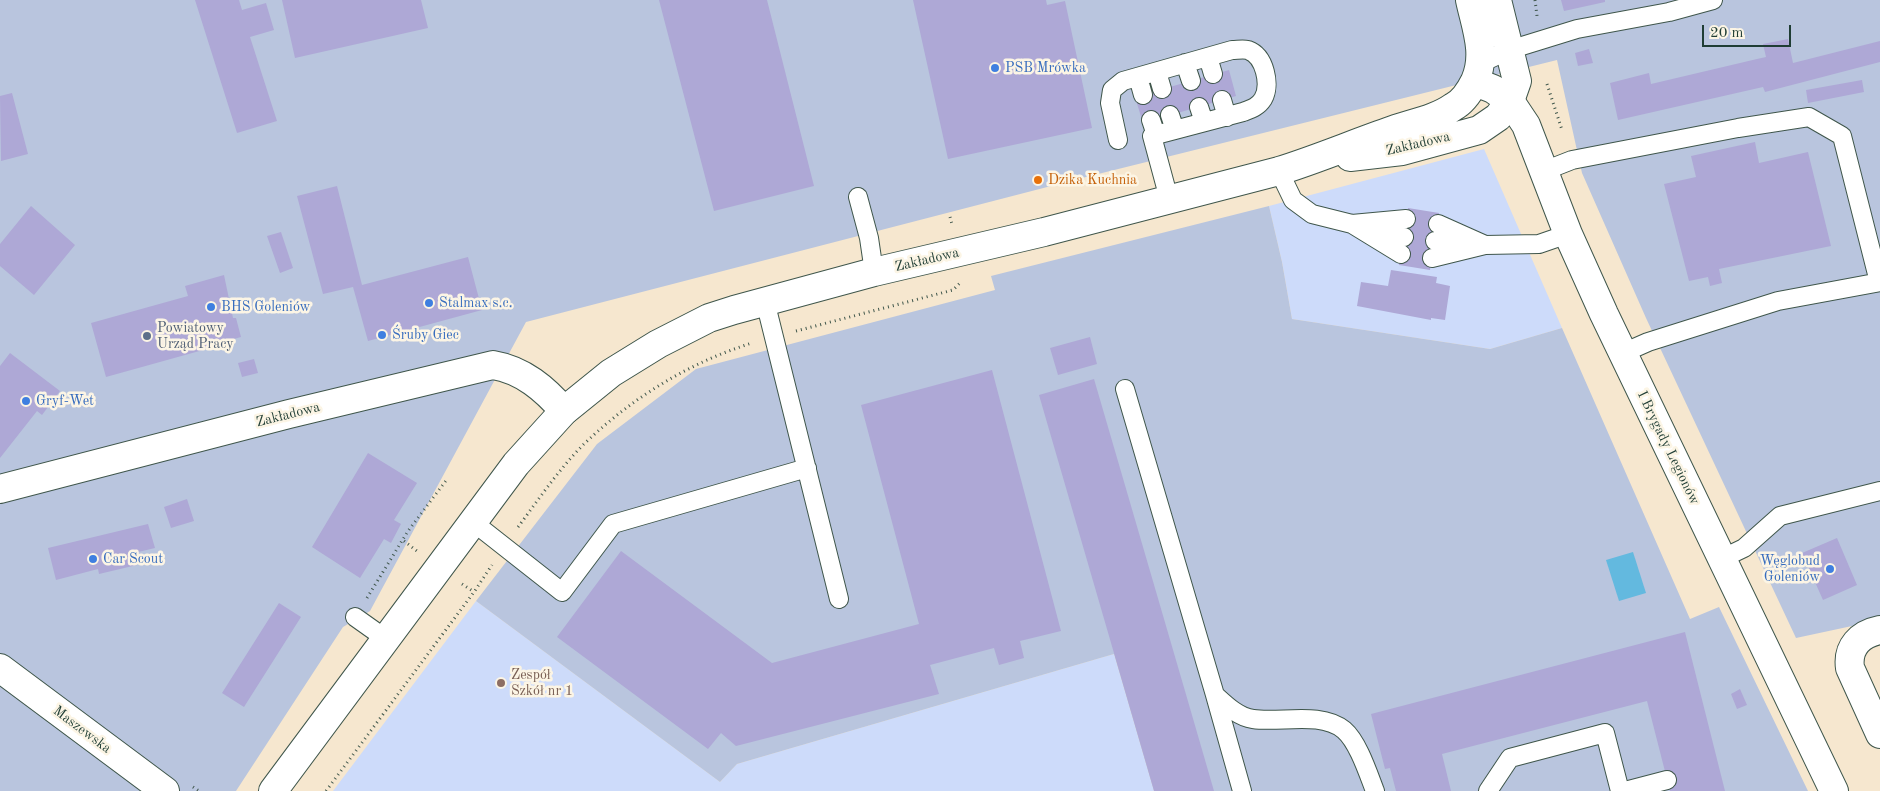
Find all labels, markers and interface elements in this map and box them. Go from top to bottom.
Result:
scale bar [1705,15,1794,47]
text: 20 m [1710,26,1744,41]
place label: PSB Mrówka [1005,60,1086,76]
marker: PSB Mrówka [989,62,1001,74]
street label: Zakładowa [1384,128,1452,160]
place label: Dzika Kuchnia [1048,172,1137,188]
marker: Dzika Kuchnia [1032,174,1044,186]
street label: Zakładowa [893,244,961,276]
place label: Stalmax s.c. [439,295,513,311]
marker: Stalmax s.c. [423,297,435,309]
place label: BHS Goleniów [221,299,310,315]
marker: BHS Goleniów [205,301,217,313]
place label: Powiatowy Urząd Pracy [157,320,234,352]
place label: Śruby Giec [392,327,459,343]
marker: Śruby Giec [376,329,388,341]
marker: Powiatowy Urząd Pracy [141,330,153,342]
street label: I Brygady Legionów [1633,388,1703,508]
place label: Gryf-Wet [36,393,94,409]
marker: Gryf-Wet [20,395,32,407]
street label: Zakładowa [254,399,322,431]
place label: Car Scout [103,551,163,567]
marker: Car Scout [87,553,99,565]
place label: Węglobud Goleniów [1760,553,1820,586]
marker: Węglobud Goleniów [1824,563,1836,575]
place label: Zespół Szkół nr 1 [511,667,573,700]
marker: Zespół Szkół nr 1 [495,677,507,689]
street label: Maszewska [50,703,114,757]

